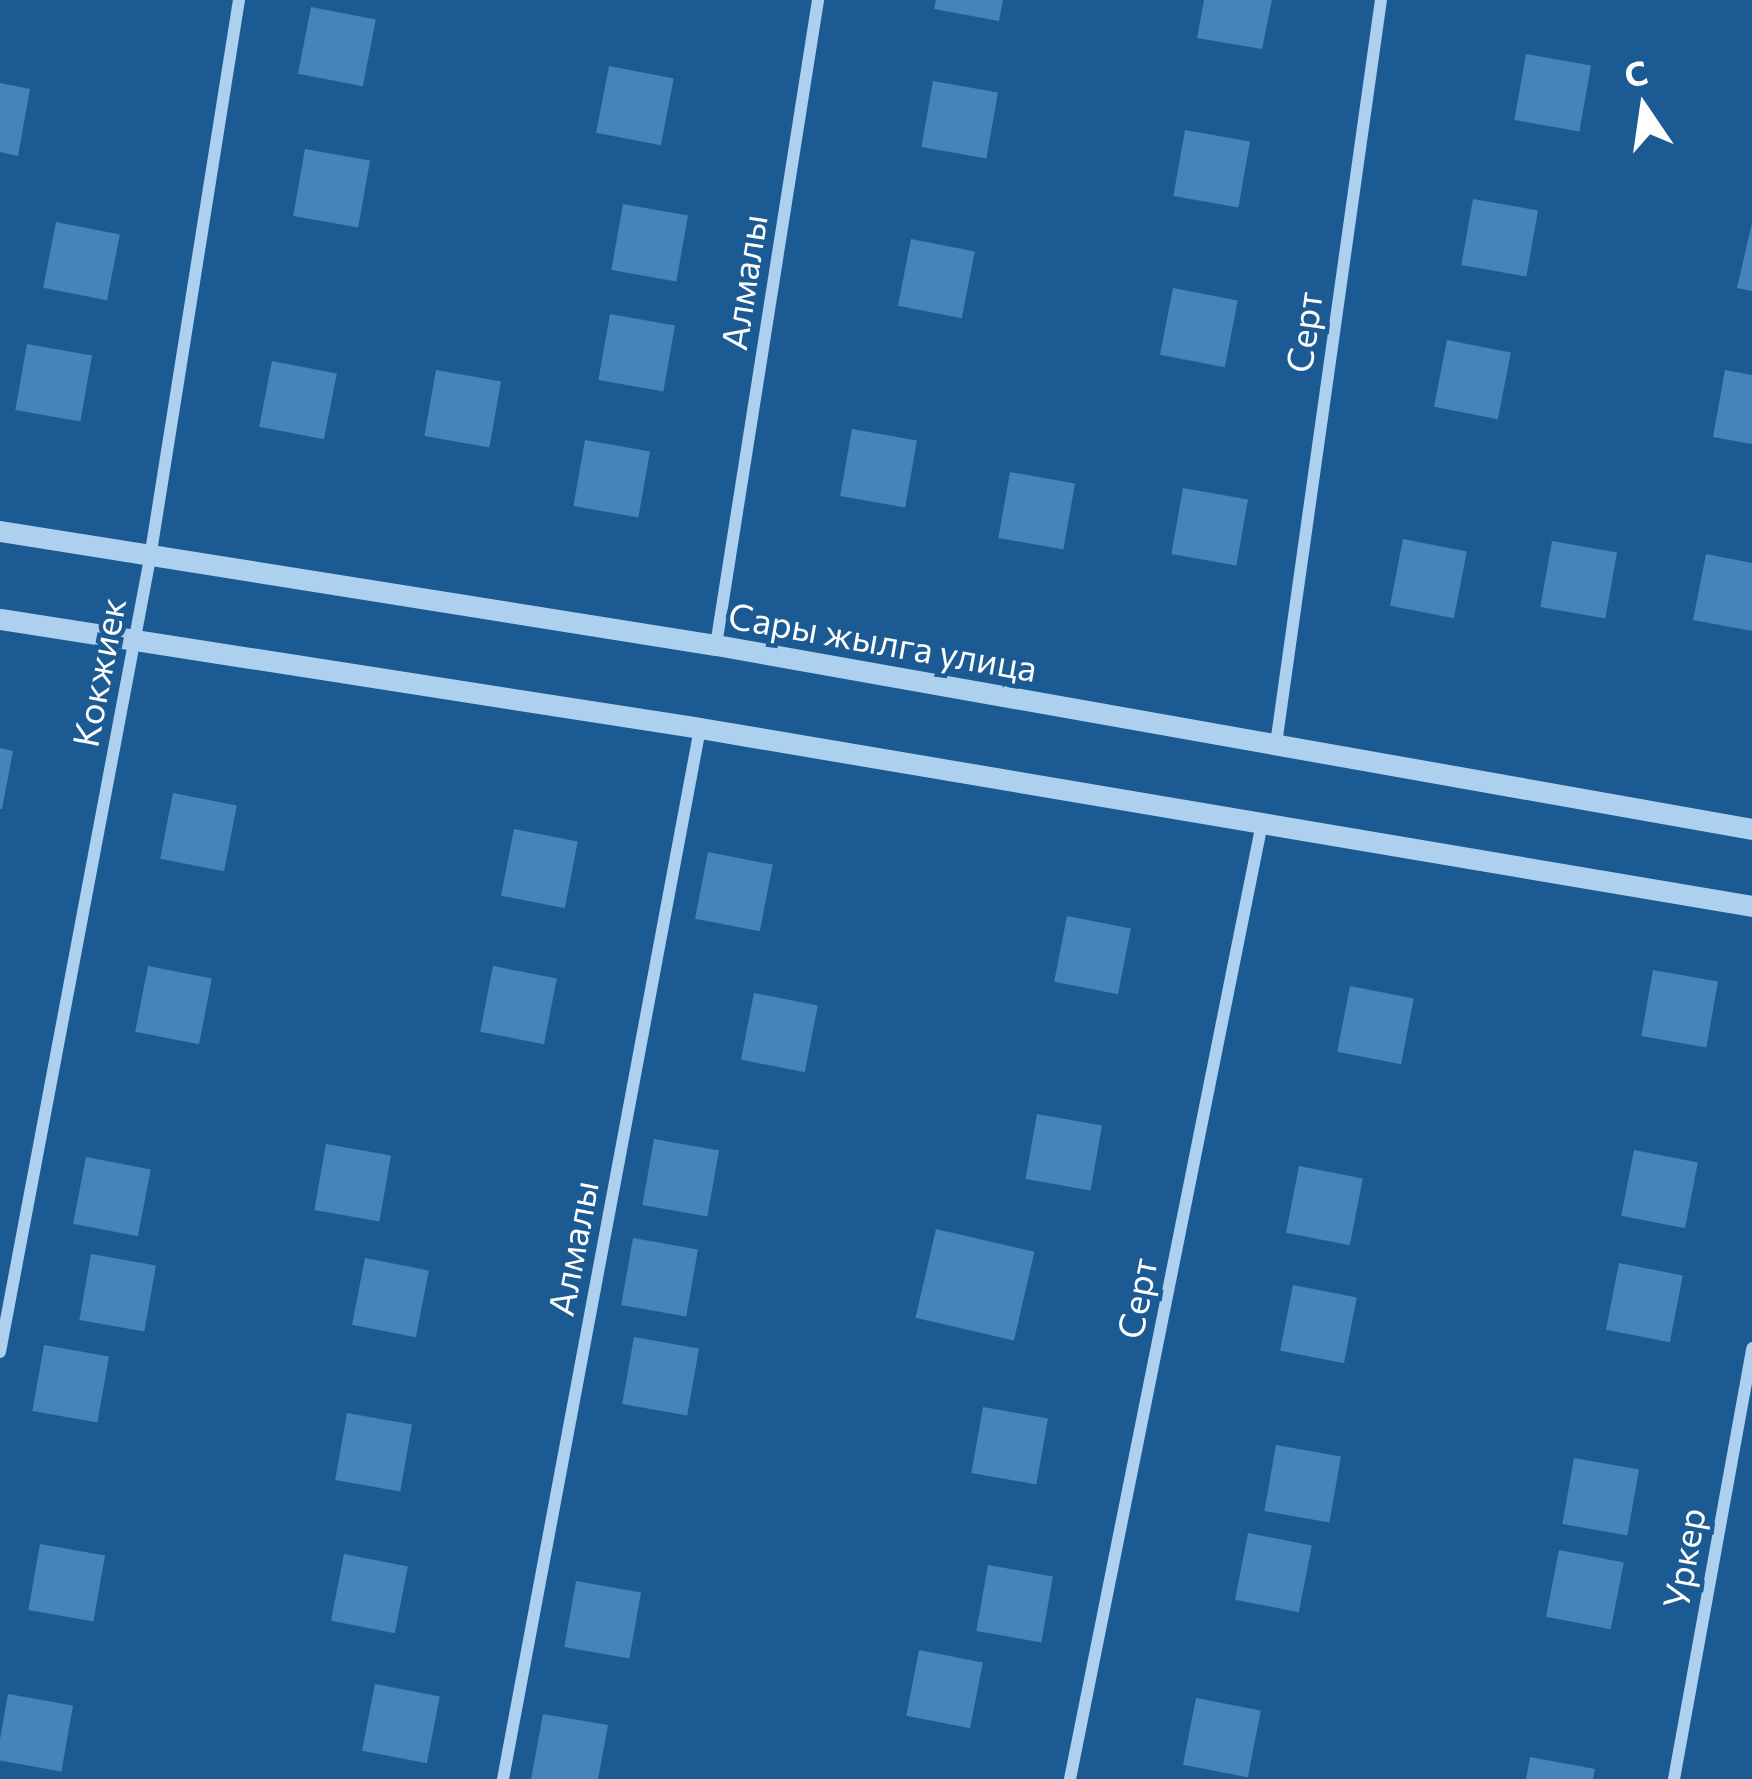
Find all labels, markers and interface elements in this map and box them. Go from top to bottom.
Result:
north arrow [1584,48,1704,168]
text: С [1620,50,1651,95]
street label: Алмалы [711,211,775,353]
street label: Серт [1276,289,1330,375]
street label: Сары жылга улица [725,593,1041,689]
street label: Кокжиек [62,594,134,750]
street label: Алмалы [538,1177,606,1319]
street label: Серт [1107,1254,1165,1342]
street label: Уркер [1653,1504,1713,1612]

